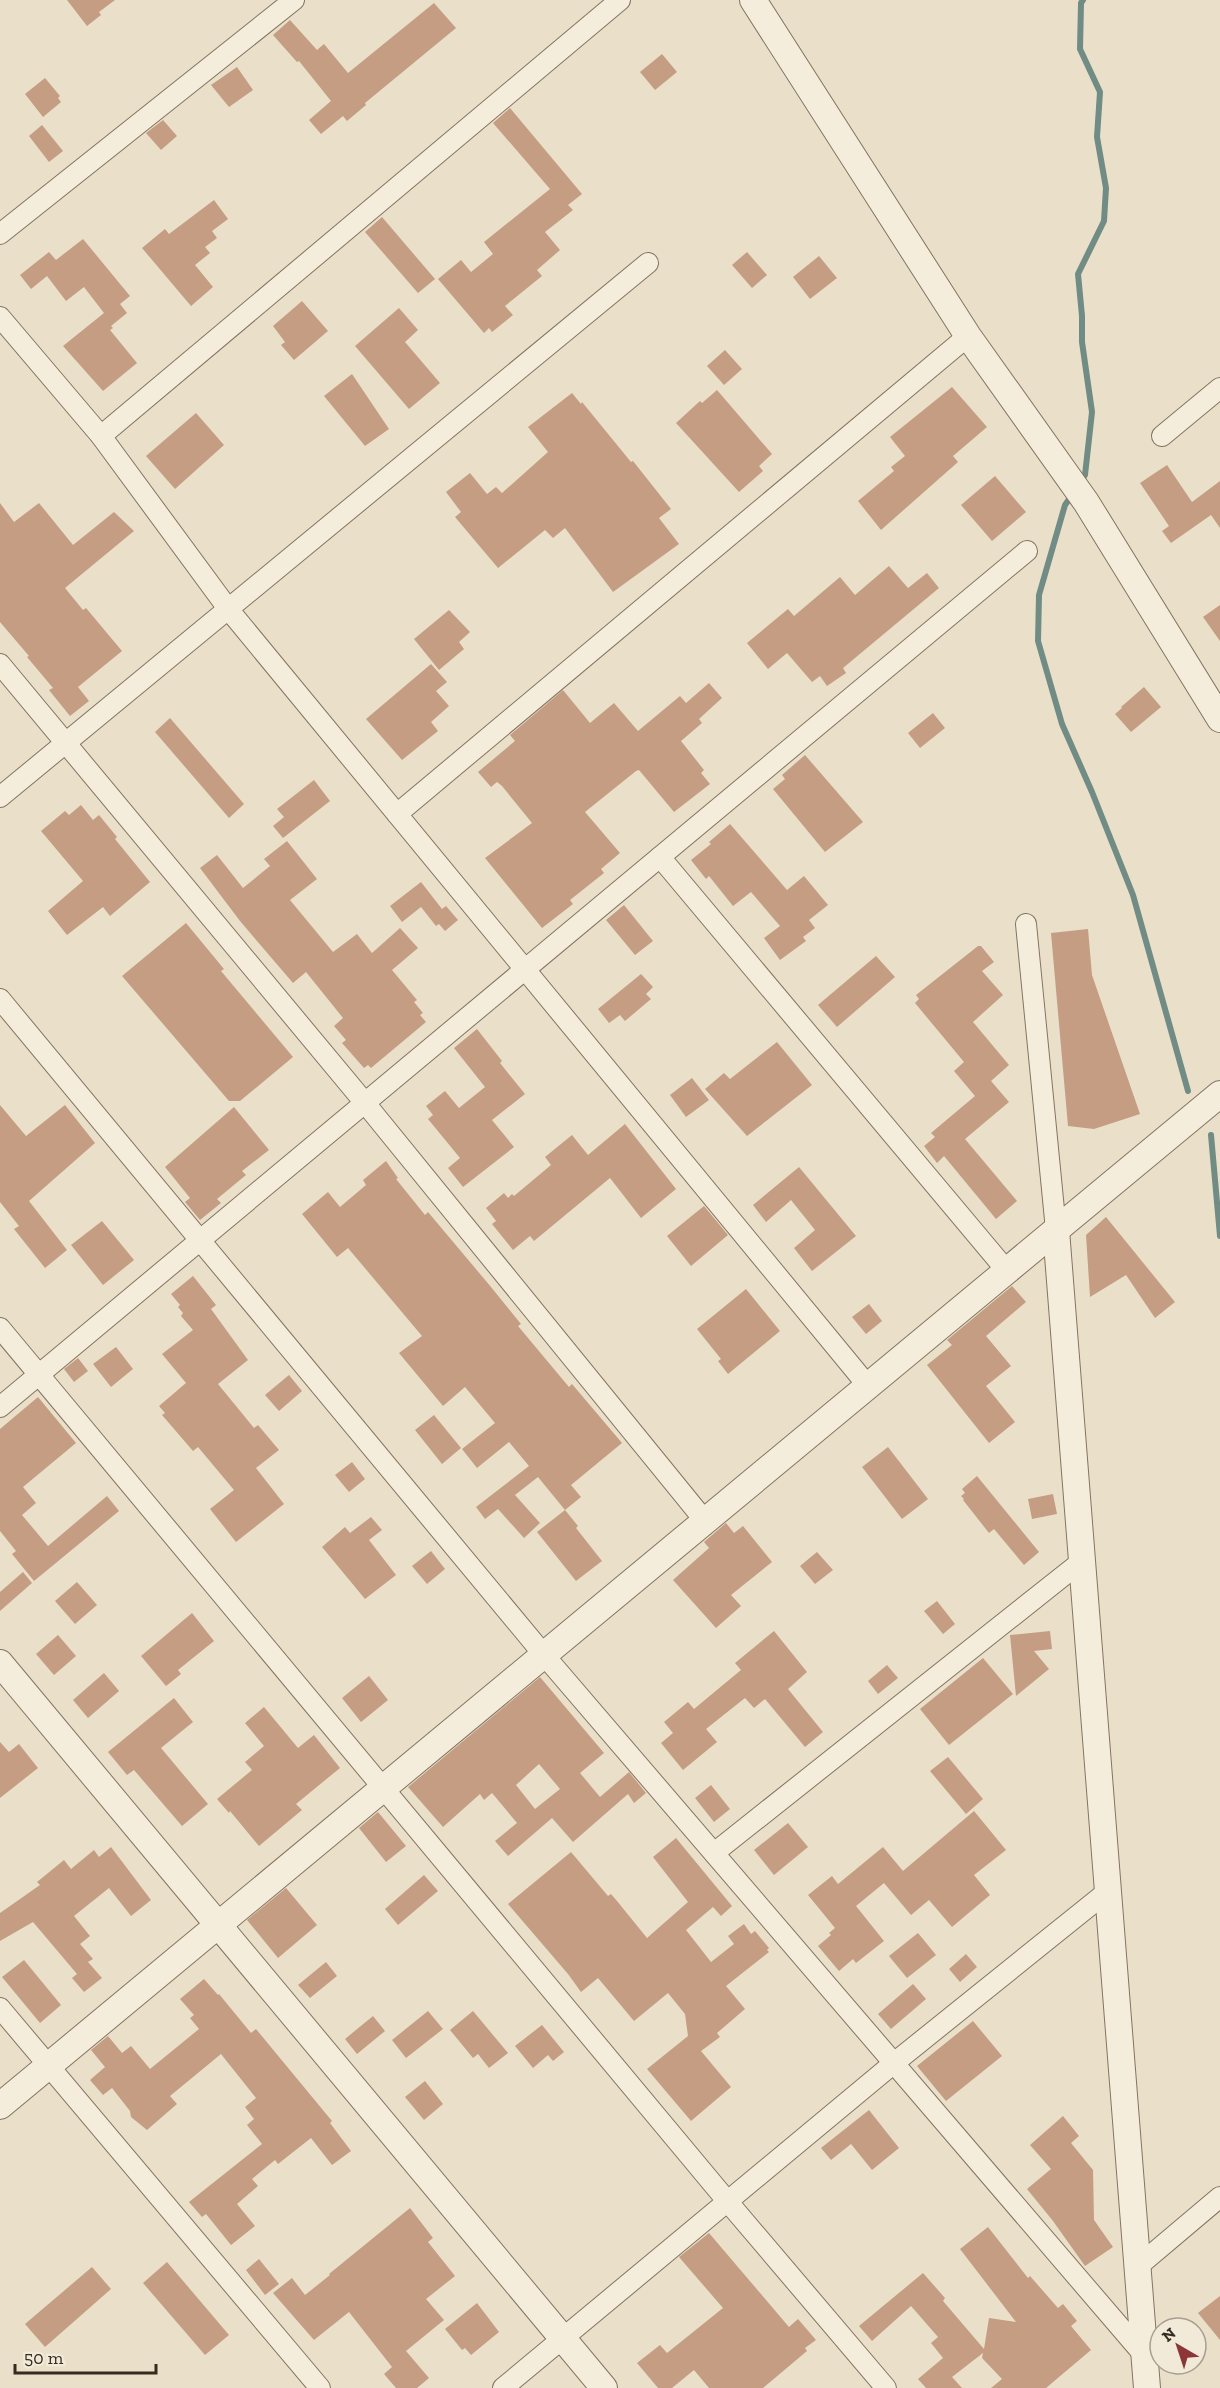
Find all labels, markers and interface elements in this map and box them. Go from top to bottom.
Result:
north arrow [1148,2316,1208,2376]
text: N [1158,2324,1180,2346]
scale bar [15,2337,156,2375]
text: 50 m [24,2347,64,2369]

